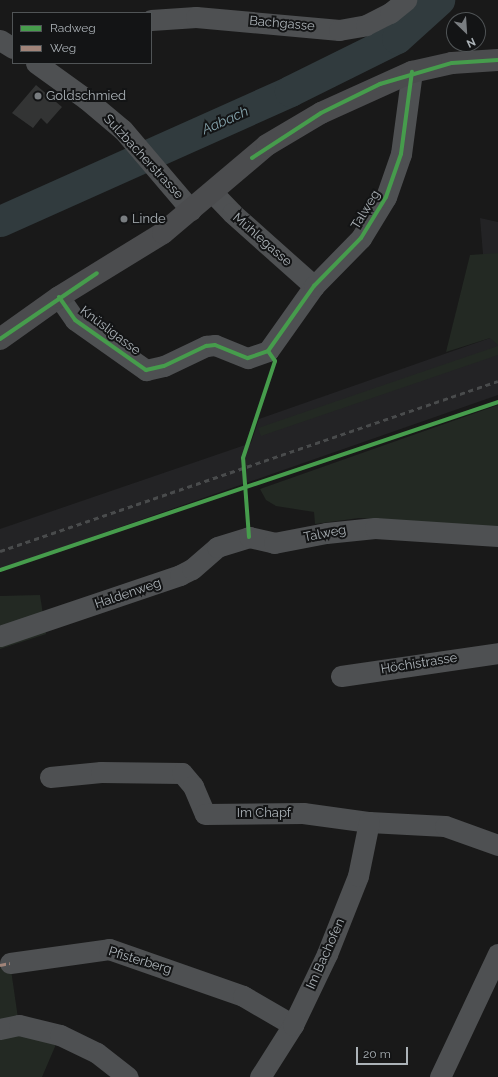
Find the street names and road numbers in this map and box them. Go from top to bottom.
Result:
street label: Bachgasse [249,13,315,35]
street label: Sulzbacherstrasse [100,111,186,203]
street label: Talweg [348,188,384,232]
street label: Mühlegasse [229,210,295,270]
street label: Knüsligasse [77,303,143,359]
street label: Talweg [302,522,348,546]
street label: Haldenweg [93,575,163,613]
street label: Höchistrasse [380,650,458,678]
street label: Im Chapf [237,805,291,821]
street label: Im Bachofen [303,916,349,992]
street label: Pfisterberg [106,944,174,978]

